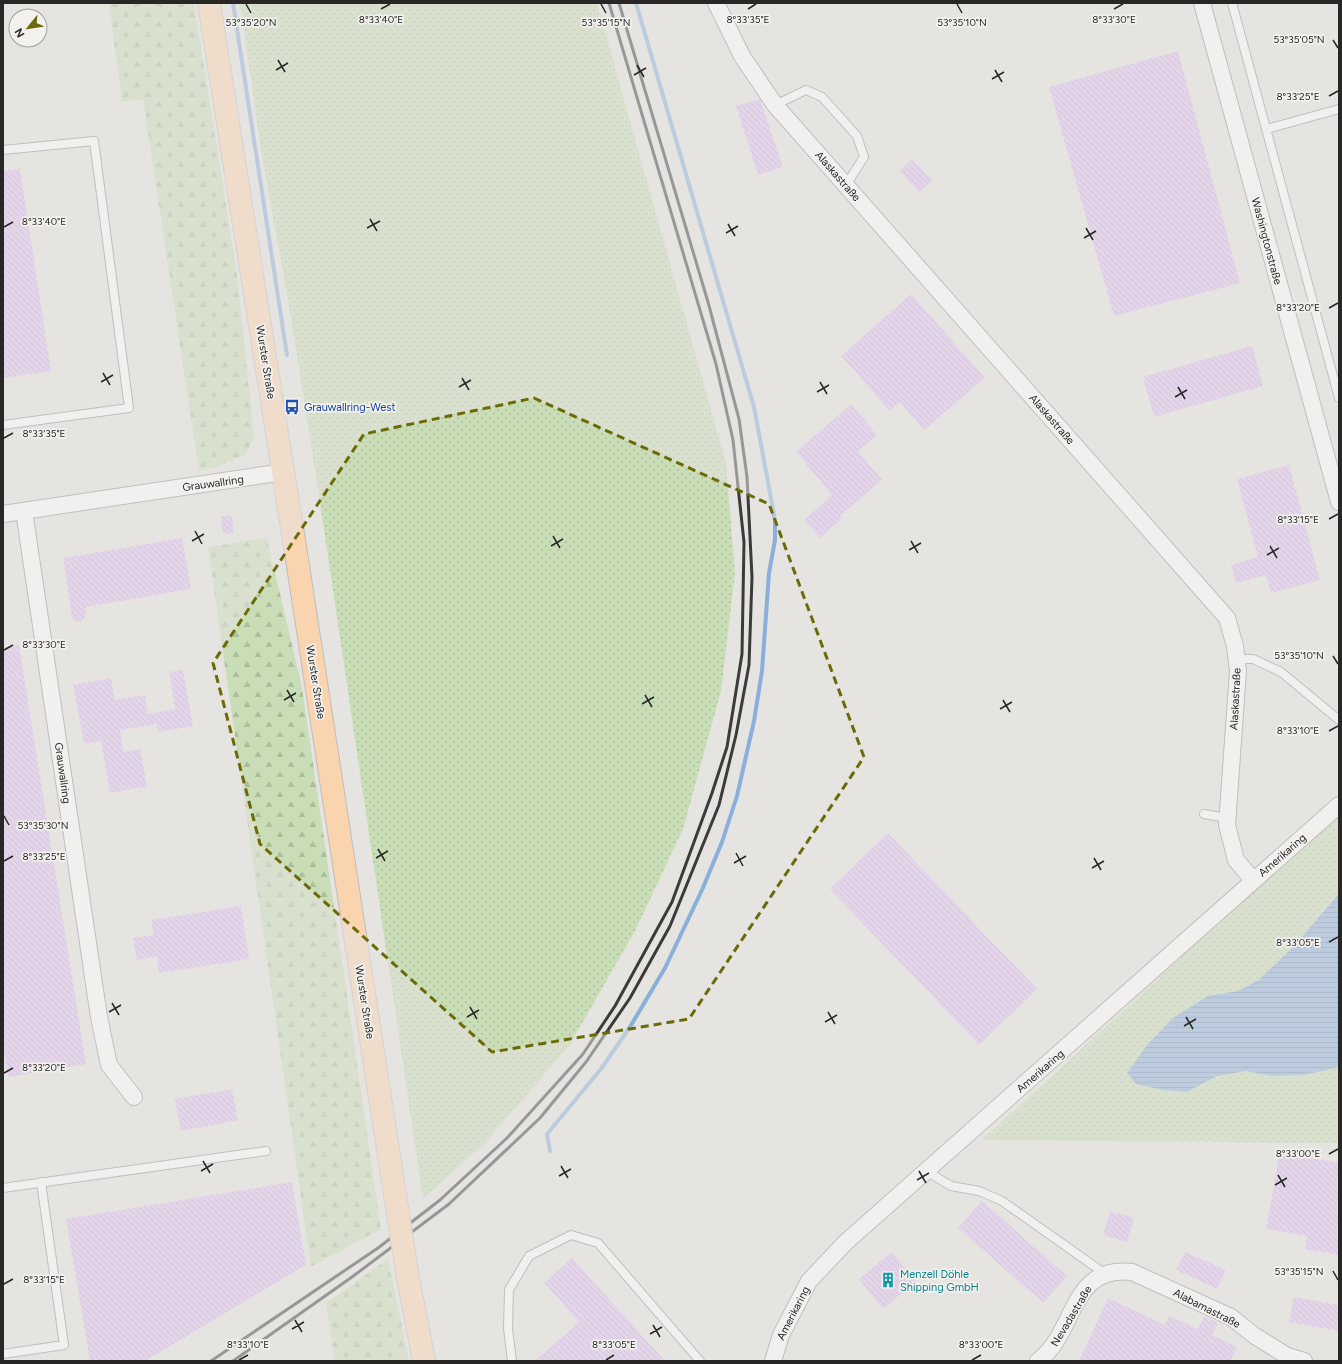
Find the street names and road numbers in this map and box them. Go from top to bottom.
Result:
street label: Alaskastraße [812,149,863,204]
street label: Washingtonstraße [1249,196,1284,286]
street label: Wurster Straße [253,324,278,400]
street label: Alaskastraße [1026,392,1077,447]
street label: Grauwallring [182,473,244,494]
street label: Wurster Straße [303,644,328,720]
street label: Alaskastraße [1227,668,1244,730]
street label: Grauwallring [52,742,73,804]
street label: Amerikaring [1256,831,1309,880]
street label: Wurster Straße [352,964,377,1040]
street label: Amerikaring [1014,1047,1067,1096]
street label: Amerikaring [774,1284,813,1342]
street label: Nevadastraße [1048,1284,1095,1349]
street label: Alabamastraße [1171,1286,1242,1331]

